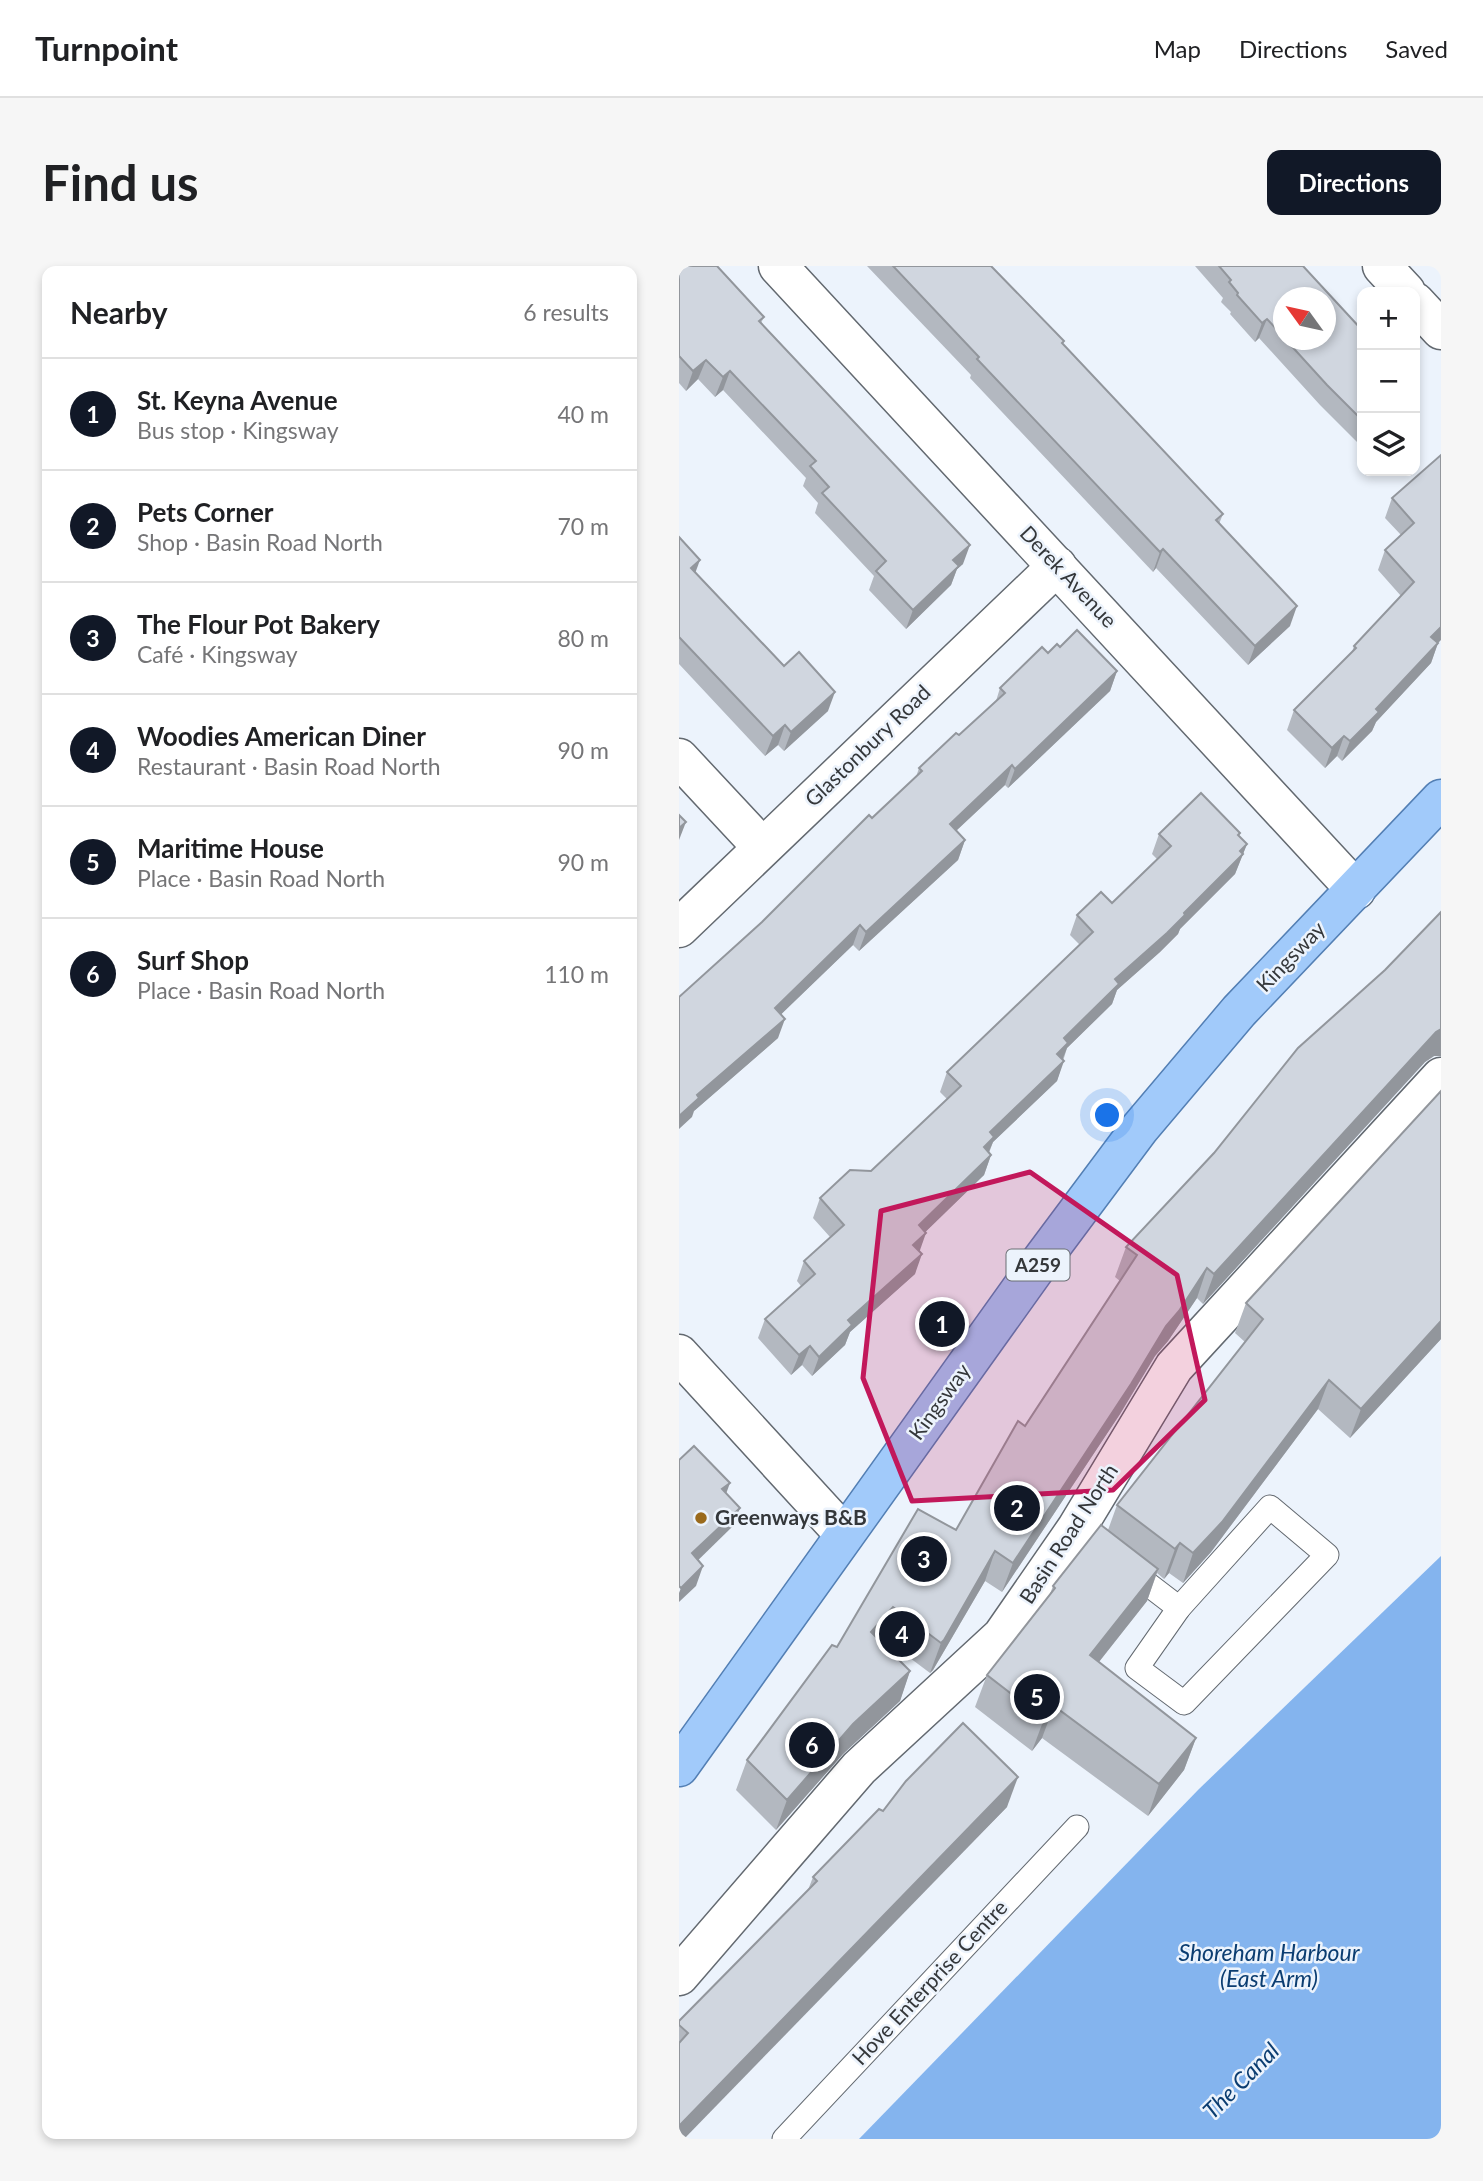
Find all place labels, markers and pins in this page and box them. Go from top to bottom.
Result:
pin: 1 [919,1298,965,1350]
pin: 2 [994,1482,1040,1534]
place label: Greenways B&B [715,1504,867,1529]
marker: Greenways B&B [693,1510,709,1526]
pin: 3 [901,1533,947,1585]
pin: 4 [879,1608,925,1660]
pin: 5 [1014,1671,1060,1723]
pin: 6 [789,1719,835,1771]

